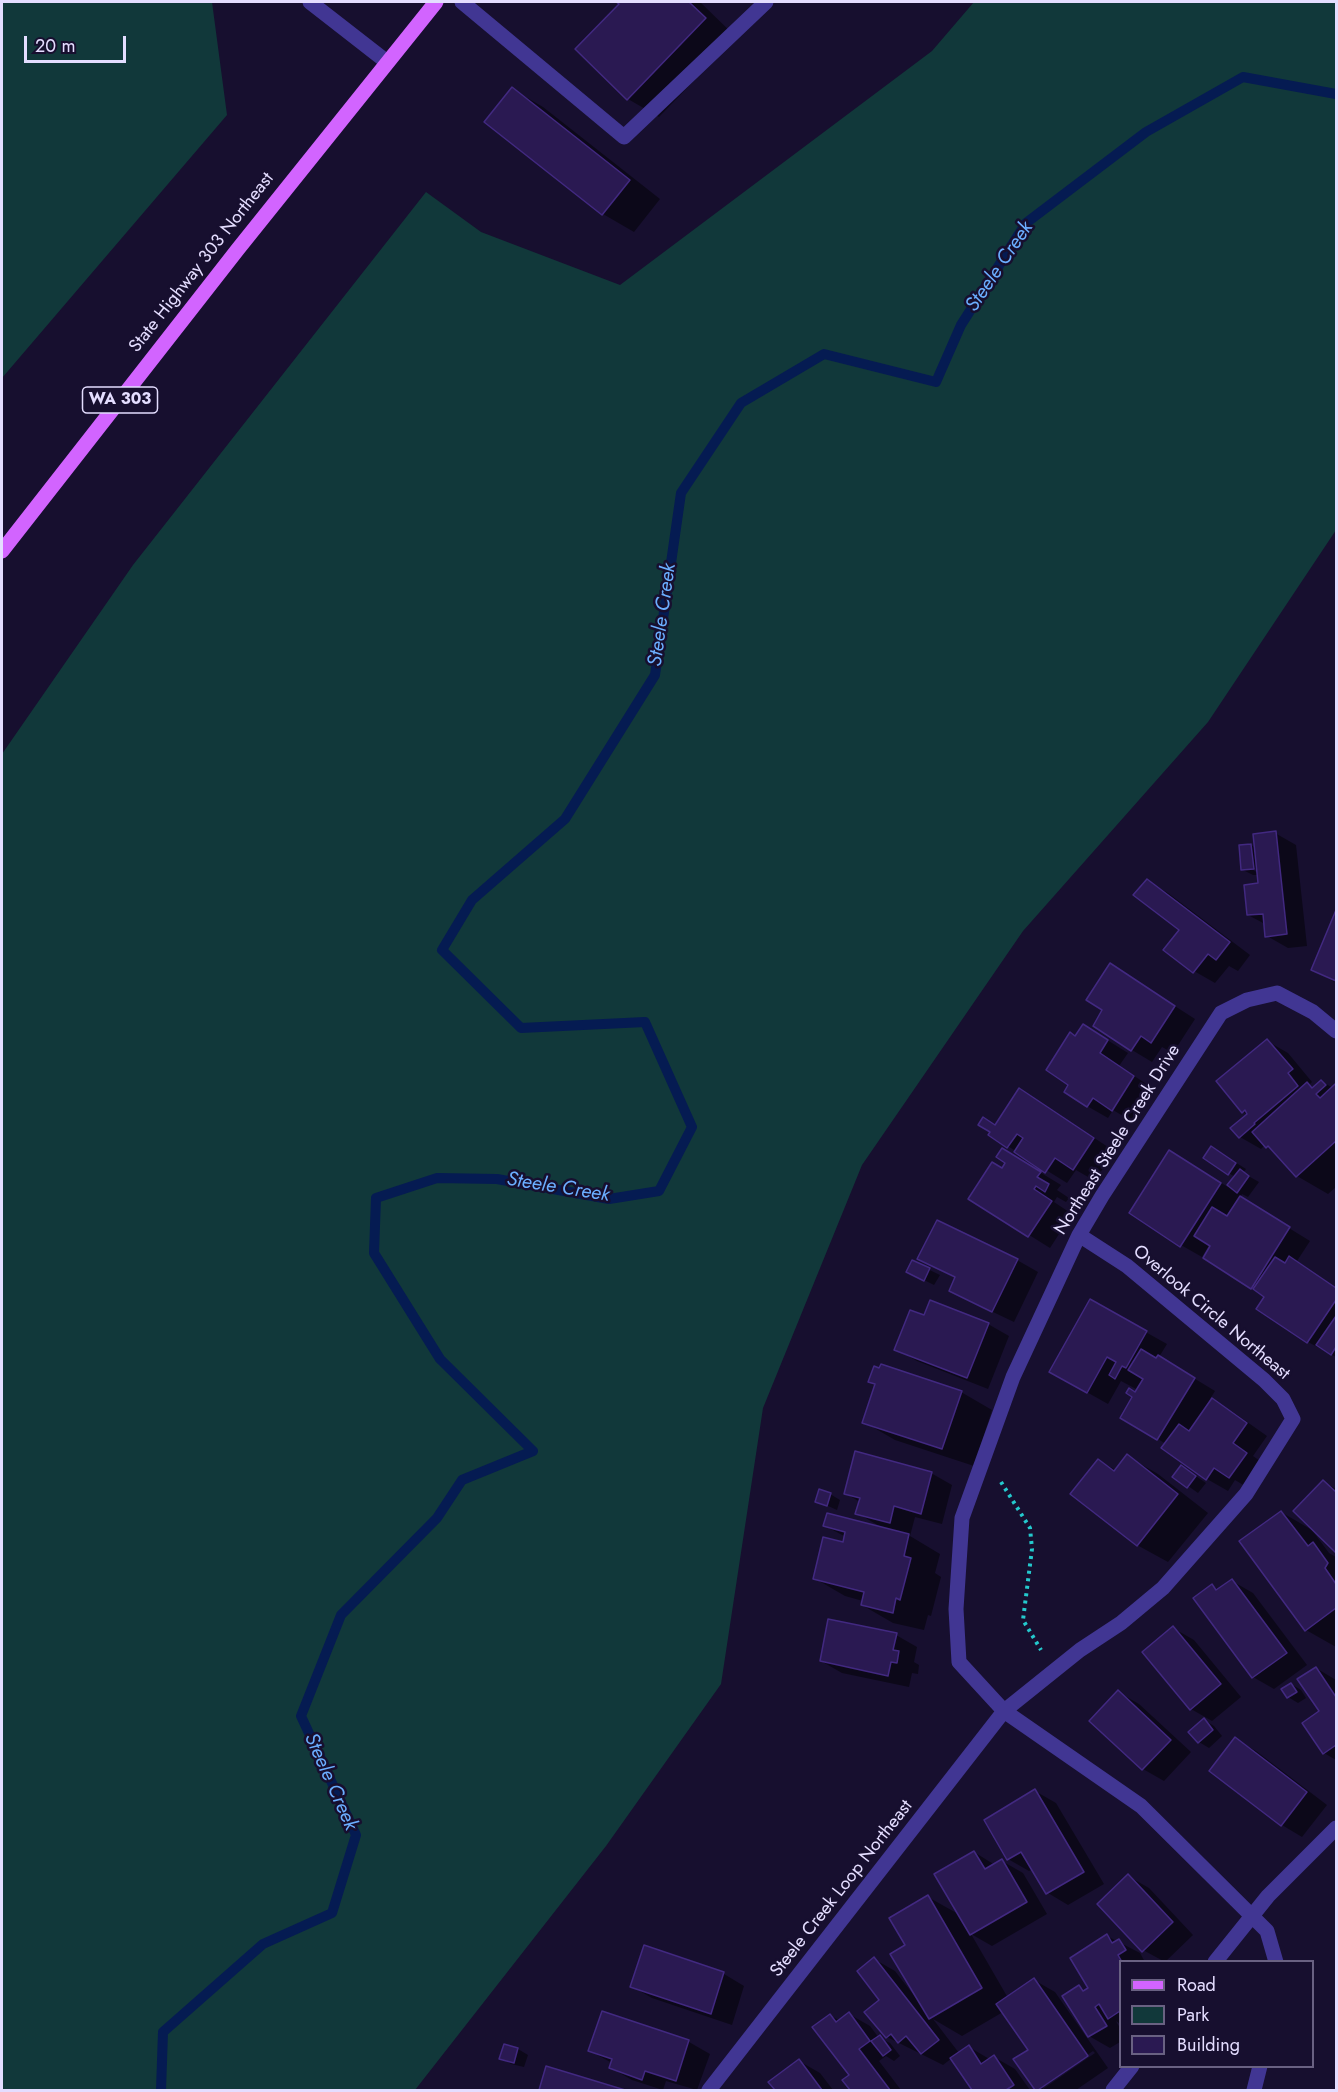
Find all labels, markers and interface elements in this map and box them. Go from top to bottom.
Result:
scale bar [27,24,129,62]
text: 20 m [35,33,75,59]
street label: State Highway 303 Northeast [125,169,279,357]
water label: Steele Creek [961,217,1039,317]
road number: WA 303 [82,387,158,413]
water label: Steele Creek [644,562,682,668]
street label: Northeast Steele Creek Drive [1050,1041,1186,1239]
water label: Steele Creek [505,1168,611,1208]
street label: Overlook Circle Northeast [1128,1241,1294,1385]
water label: Steele Creek [298,1730,362,1834]
street label: Steele Creek Loop Northeast [766,1796,918,1982]
legend [1119,1960,1314,2068]
text: Road [1177,1972,1216,1998]
text: Park [1177,2002,1209,2028]
text: Building [1177,2032,1240,2058]

